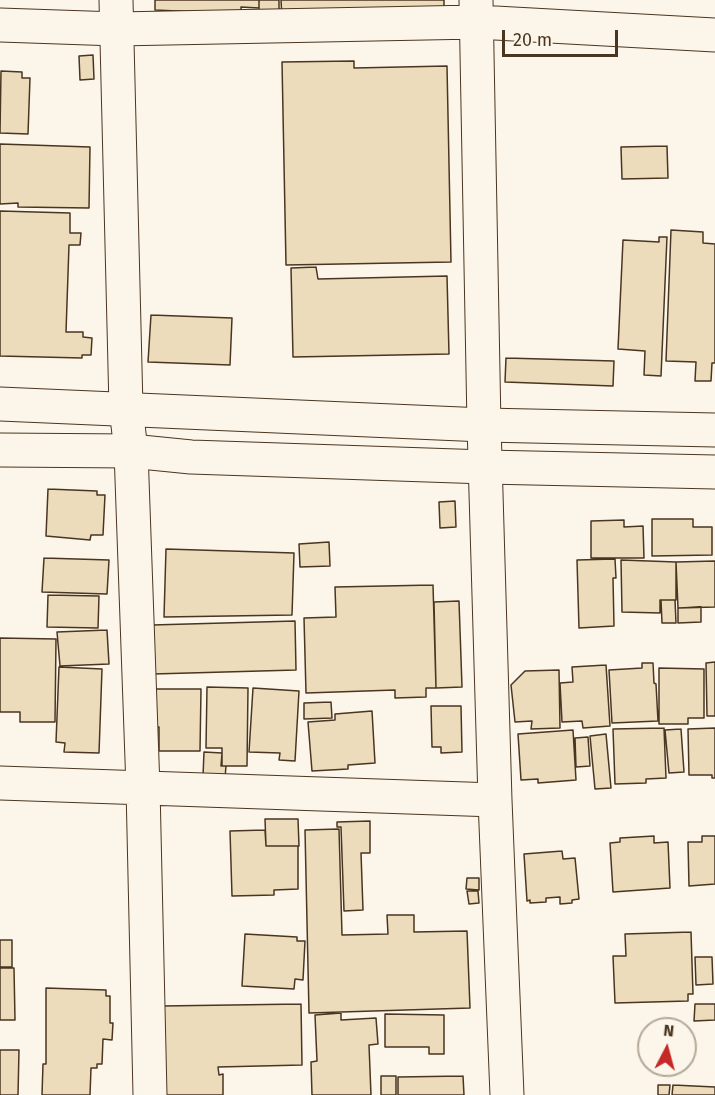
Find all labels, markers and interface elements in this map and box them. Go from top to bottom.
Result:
scale bar [505,18,620,56]
text: 20 m [513,29,552,51]
north arrow [637,1017,697,1077]
text: N [662,1021,675,1041]

